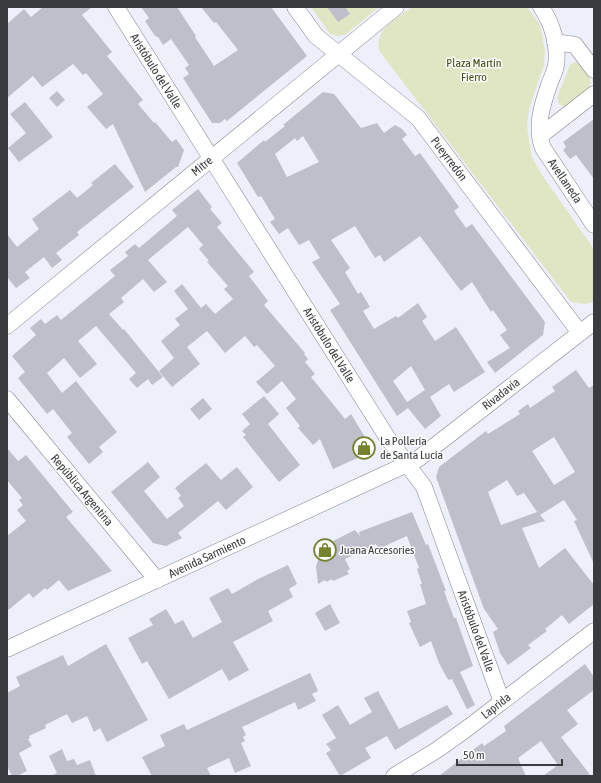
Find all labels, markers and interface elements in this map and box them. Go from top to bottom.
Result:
street label: Aristóbulo del Valle [127,31,185,111]
park label: Plaza Martín Fierro [446,56,502,84]
street label: Pueyrredón [428,134,470,184]
street label: Mitre [189,153,215,179]
street label: Avellaneda [545,156,585,206]
street label: Aristóbulo del Valle [300,305,358,385]
street label: Rivadavia [479,375,523,413]
place label: La Pollería de Santa Lucía [380,434,443,462]
shop icon: La Pollería de Santa Lucía [351,435,377,461]
street label: República Argentina [48,451,116,529]
street label: Avenida Sarmiento [166,533,248,581]
shop icon: Juana Accesories [312,537,338,563]
place label: Juana Accesories [340,543,414,557]
street label: Aristóbulo del Valle [455,588,497,674]
street label: Laprida [478,690,514,722]
scale bar [457,741,562,767]
text: 50 m [463,748,485,762]

